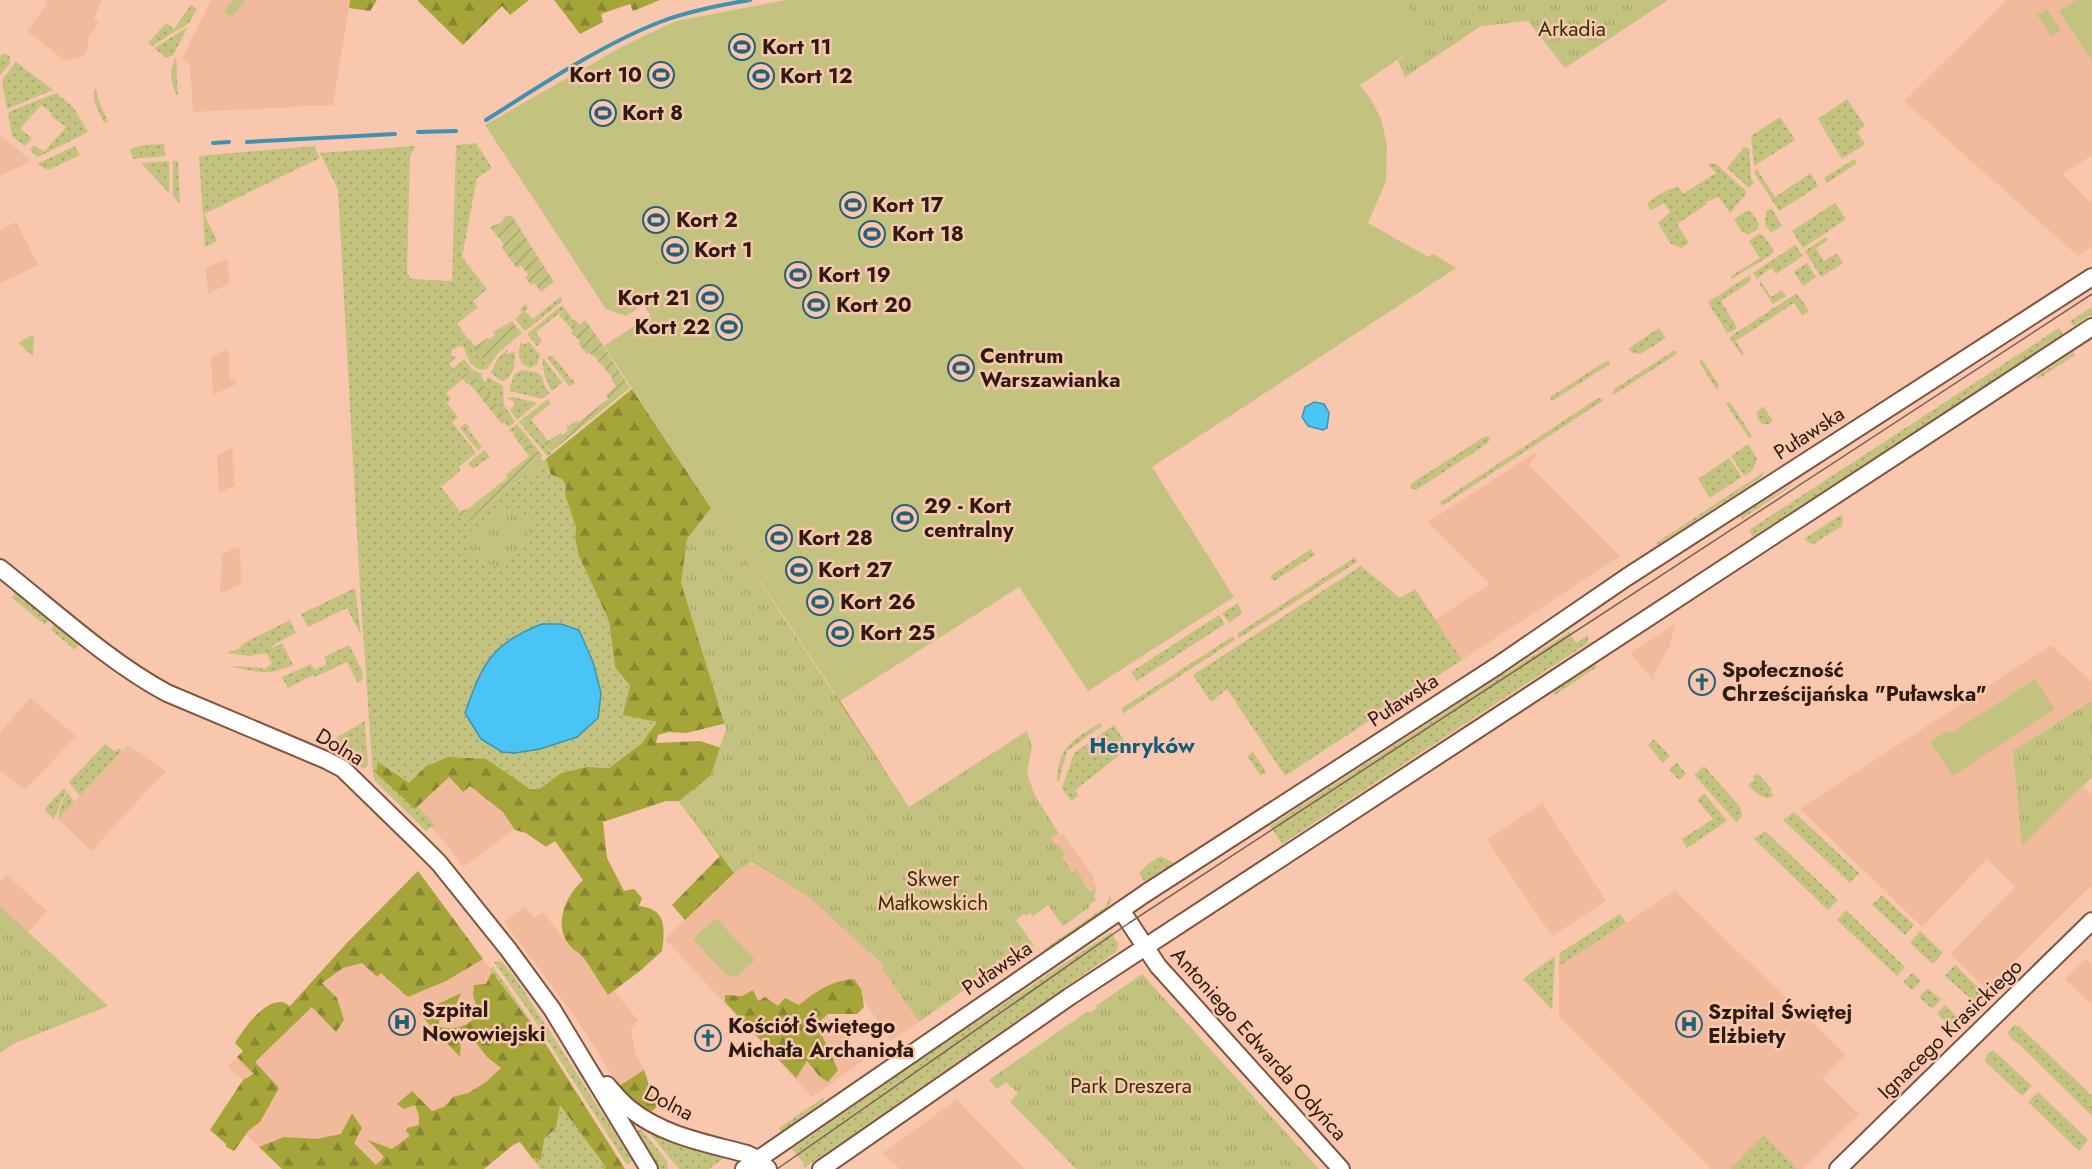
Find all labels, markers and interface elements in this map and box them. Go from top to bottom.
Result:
park label: Arkadia [1538,14,1606,44]
sports icon: Kort 11 [727,32,757,62]
place label: Kort 11 [762,32,831,62]
place label: Kort 10 [569,60,642,90]
sports icon: Kort 10 [646,60,676,90]
sports icon: Kort 12 [746,61,776,91]
place label: Kort 12 [780,61,853,91]
sports icon: Kort 8 [588,98,618,128]
place label: Kort 8 [622,98,683,128]
sports icon: Kort 17 [838,190,868,220]
place label: Kort 17 [872,190,944,220]
sports icon: Kort 2 [641,205,671,235]
place label: Kort 2 [676,205,738,235]
sports icon: Kort 18 [857,219,887,249]
place label: Kort 18 [892,219,964,249]
sports icon: Kort 1 [660,235,690,265]
place label: Kort 1 [694,235,753,265]
sports icon: Kort 19 [783,260,813,290]
place label: Kort 19 [818,260,891,290]
place label: Kort 21 [617,283,690,313]
sports icon: Kort 21 [695,283,725,313]
sports icon: Kort 20 [801,290,831,320]
place label: Kort 20 [836,290,912,320]
place label: Kort 22 [634,312,710,342]
sports icon: Kort 22 [714,312,744,342]
place label: Centrum Warszawianka [980,341,1121,395]
sports icon: Centrum Warszawianka [946,353,976,383]
street label: Puławska [1768,399,1850,467]
place label: 29 - Kort centralny [924,491,1015,545]
sports icon: 29 - Kort centralny [890,503,920,533]
sports icon: Kort 28 [764,523,794,553]
place label: Kort 28 [798,523,873,553]
sports icon: Kort 27 [784,555,814,585]
place label: Kort 27 [818,555,893,585]
sports icon: Kort 26 [805,587,835,617]
place label: Kort 26 [840,587,916,617]
sports icon: Kort 25 [825,618,855,648]
place label: Kort 25 [860,618,935,648]
place label: Społeczność Chrześcijańska "Puławska" [1722,655,1987,709]
street label: Puławska [1362,666,1444,734]
church icon: Społeczność Chrześcijańska "Puławska" [1687,667,1717,697]
street label: Dolna [310,721,370,773]
district label: Henryków [1089,729,1195,761]
park label: Skwer Małkowskich [878,864,988,918]
street label: Puławska [956,933,1038,1003]
street label: Antoniego Edwarda Odyńca [1164,941,1354,1147]
street label: Ignacego Krasickiego [1871,952,2029,1106]
place label: Szpital Nowowiejski [422,995,546,1049]
place label: Szpital Świętej Elżbiety [1708,997,1852,1051]
hospital icon: Szpital Nowowiejski [387,1007,417,1037]
hospital icon: Szpital Świętej Elżbiety [1674,1009,1704,1039]
place label: Kościół Świętego Michała Archanioła [728,1011,914,1065]
church icon: Kościół Świętego Michała Archanioła [693,1023,723,1053]
park label: Park Dreszera [1070,1071,1192,1101]
street label: Dolna [639,1078,699,1128]

